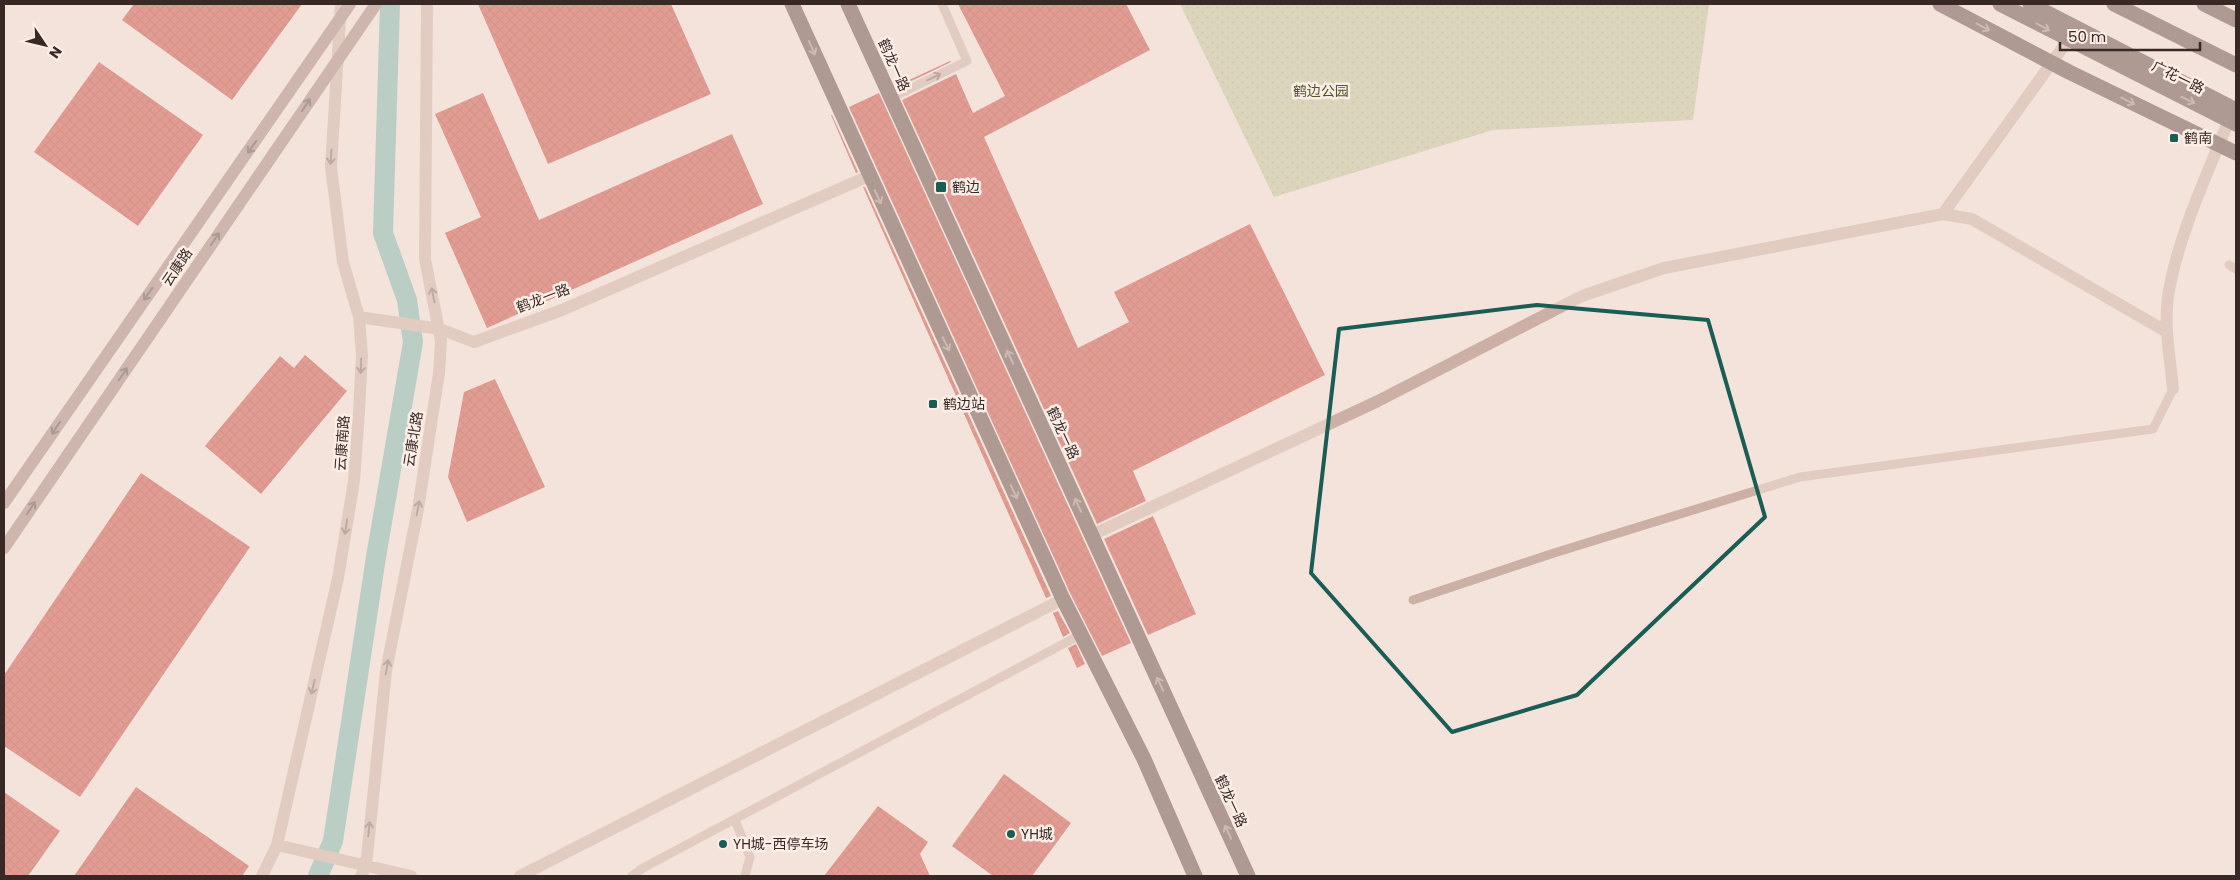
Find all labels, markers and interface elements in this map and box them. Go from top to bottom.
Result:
north arrow [20,20,70,70]
scale bar [2060,20,2200,52]
one-way arrow [1976,22,1991,32]
one-way arrow [2035,23,2050,32]
text: 50 m [2068,26,2106,47]
street label: 鹤龙一路 [873,35,915,95]
one-way arrow [807,40,817,55]
text: N [44,42,67,63]
street label: 广花一路 [2148,56,2208,98]
one-way arrow [927,72,942,82]
park label: 鹤边公园 [1293,81,1349,101]
one-way arrow [2180,96,2195,105]
one-way arrow [2120,97,2135,106]
one-way arrow [301,98,311,112]
place label: 鹤南 [2184,128,2212,148]
marker: 鹤南 [2168,132,2180,144]
one-way arrow [247,140,257,154]
one-way arrow [327,148,336,164]
place label: 鹤边 [952,177,980,197]
marker: 鹤边 [934,180,948,194]
one-way arrow [874,189,884,204]
one-way arrow [210,233,220,247]
street label: 云康路 [157,244,197,290]
street label: 鹤龙一路 [513,279,573,317]
one-way arrow [143,287,153,301]
one-way arrow [428,288,437,304]
one-way arrow [942,336,952,351]
one-way arrow [1004,350,1014,365]
one-way arrow [356,358,366,374]
one-way arrow [118,367,128,381]
place label: 鹤边站 [943,394,985,414]
marker: 鹤边站 [927,398,939,410]
street label: 鹤龙一路 [1042,403,1084,463]
street label: 云康北路 [399,410,427,468]
street label: 云康南路 [330,414,354,472]
one-way arrow [51,420,61,434]
one-way arrow [1010,484,1019,499]
one-way arrow [1072,497,1082,512]
one-way arrow [413,500,423,516]
one-way arrow [26,501,36,515]
one-way arrow [341,519,351,535]
one-way arrow [382,660,392,676]
one-way arrow [1155,677,1164,692]
one-way arrow [308,678,317,694]
street label: 鹤龙一路 [1210,771,1252,831]
one-way arrow [364,821,374,837]
place label: YH城 [1021,824,1053,844]
one-way arrow [1222,825,1232,840]
marker: YH城 [1005,828,1017,840]
place label: YH城-西停车场 [733,834,829,854]
marker: YH城-西停车场 [717,838,729,850]

